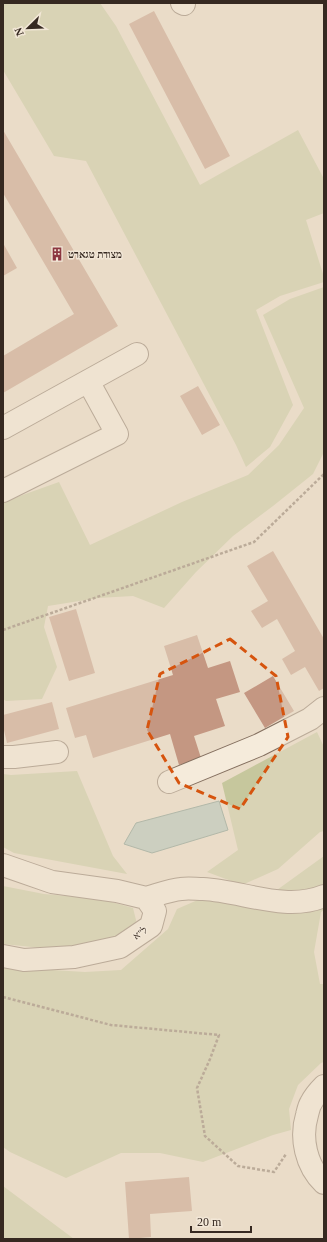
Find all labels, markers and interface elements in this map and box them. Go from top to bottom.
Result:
north arrow [8,8,48,48]
text: N [12,26,26,38]
building icon: מצודת טגארט [49,246,65,262]
place label: מצודת טגארט [68,249,122,260]
street label: ל"א [131,924,149,942]
scale bar [191,1208,251,1234]
text: 20 m [197,1215,222,1229]

